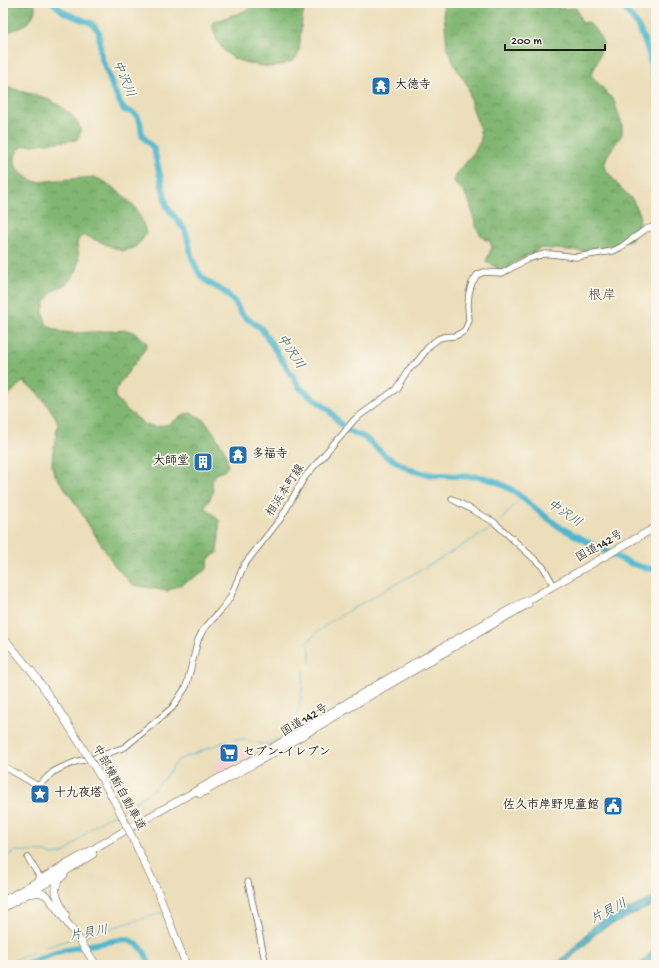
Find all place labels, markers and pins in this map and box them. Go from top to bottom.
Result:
temple icon: 大徳寺 [370,75,392,97]
place label: 大徳寺 [395,78,431,93]
temple icon: 多福寺 [227,444,249,466]
place label: 多福寺 [252,447,288,462]
building icon: 大師堂 [192,451,214,473]
place label: 大師堂 [153,454,189,469]
supermarket icon: セブン-イレブン [218,742,240,764]
place label: セブン-イレブン [243,745,331,760]
place icon: 十九夜塔 [29,783,51,805]
place label: 十九夜塔 [54,785,102,801]
public building icon: 佐久市岸野児童館 [602,795,624,817]
place label: 佐久市岸野児童館 [503,798,599,813]

